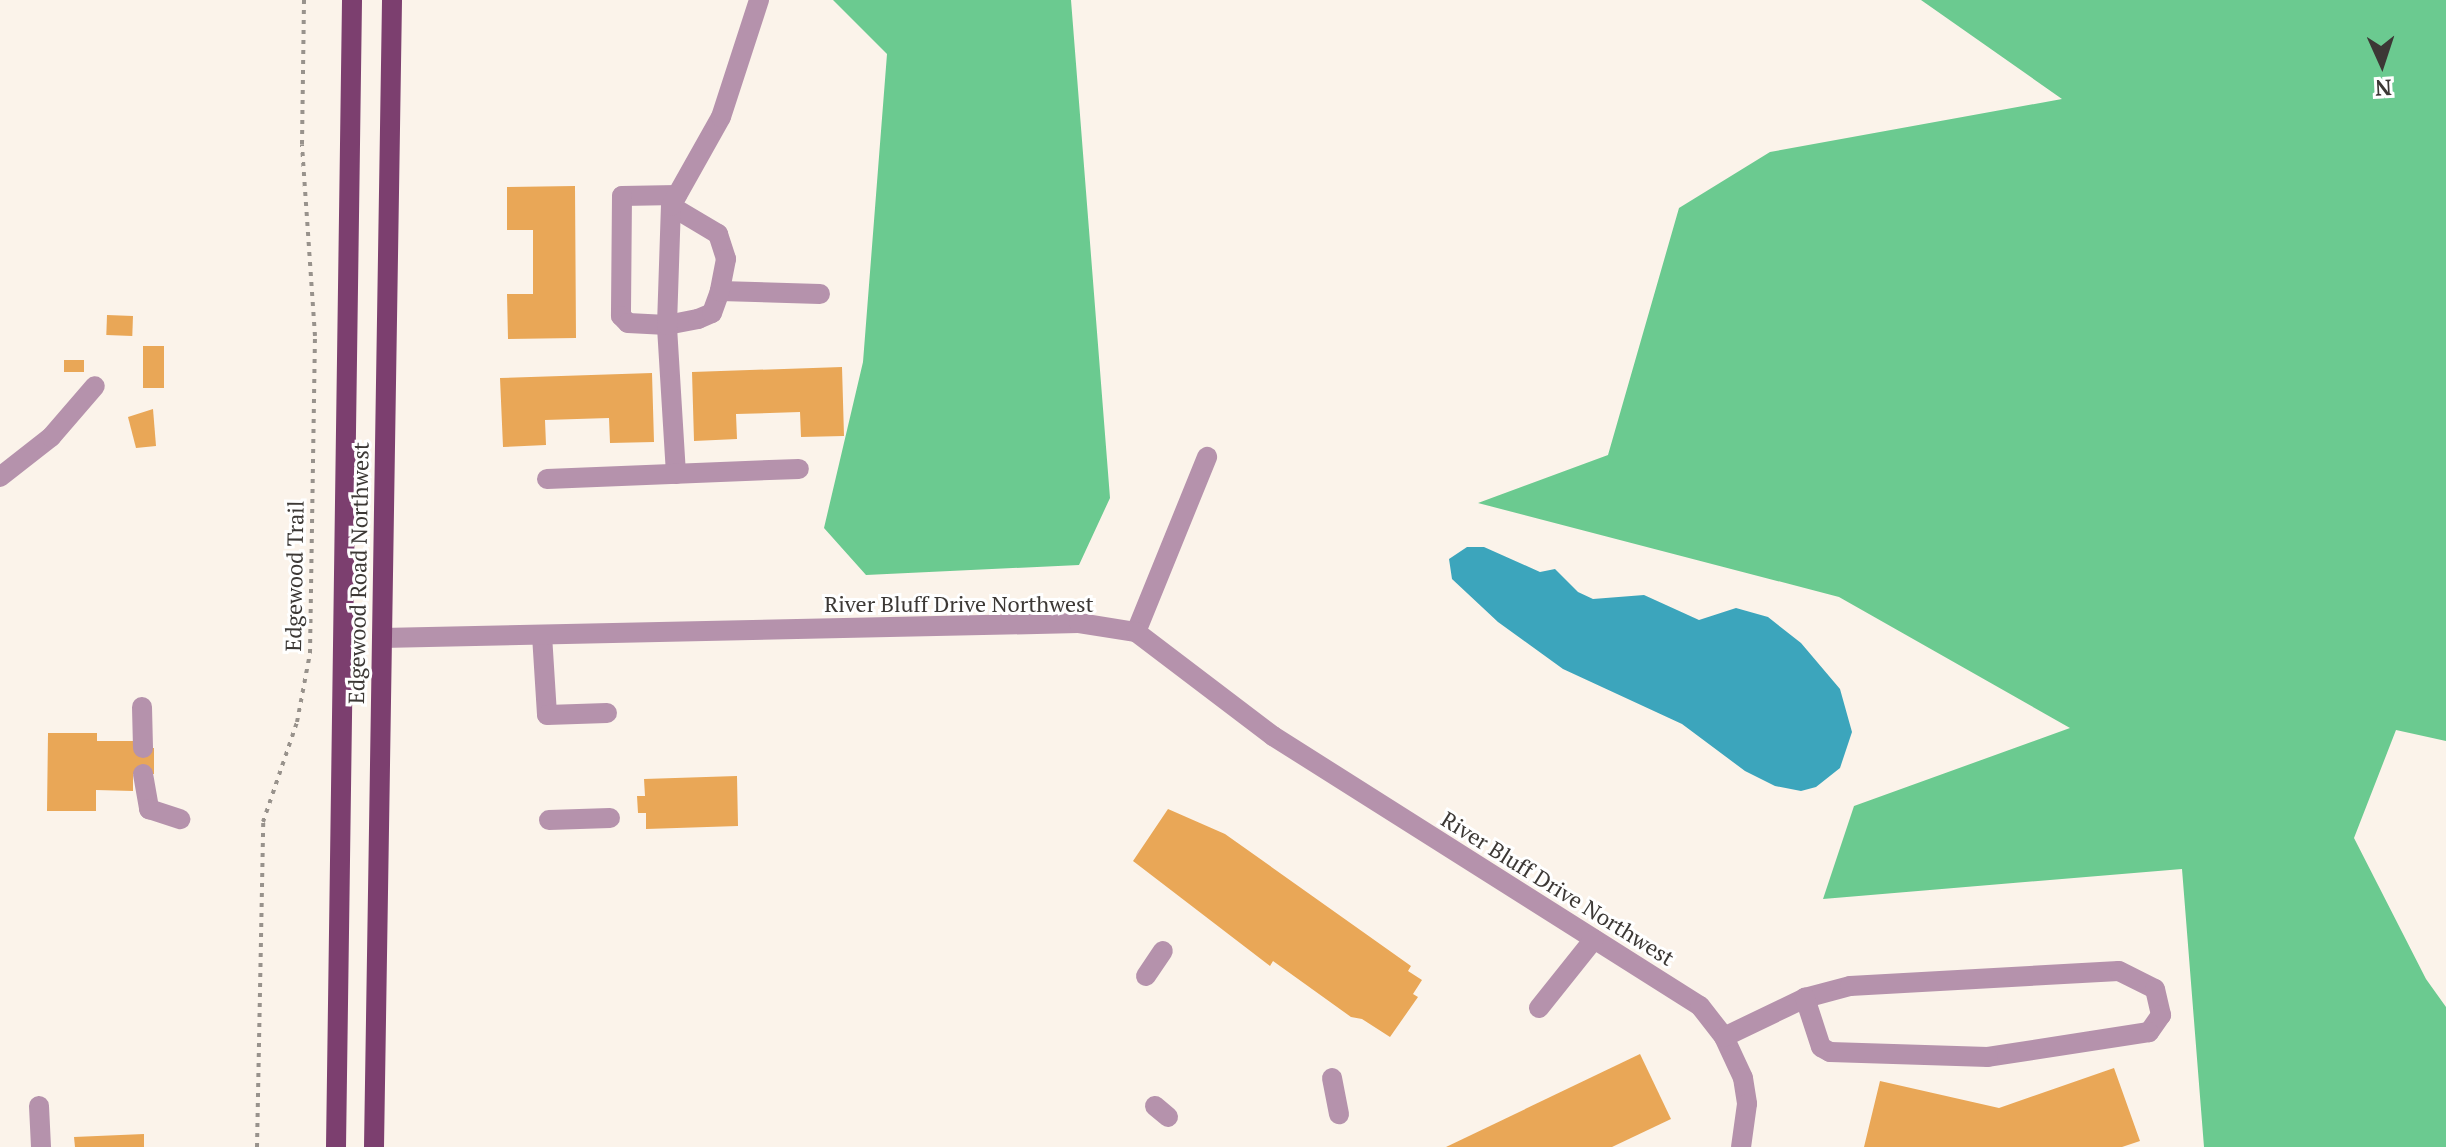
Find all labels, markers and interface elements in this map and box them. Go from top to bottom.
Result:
north arrow [2342,24,2422,104]
text: N [2374,74,2392,103]
street label: Edgewood Road Northwest [343,442,373,704]
street label: Edgewood Trail [279,500,309,652]
street label: River Bluff Drive Northwest [824,591,1094,617]
street label: River Bluff Drive Northwest [1437,805,1679,971]

